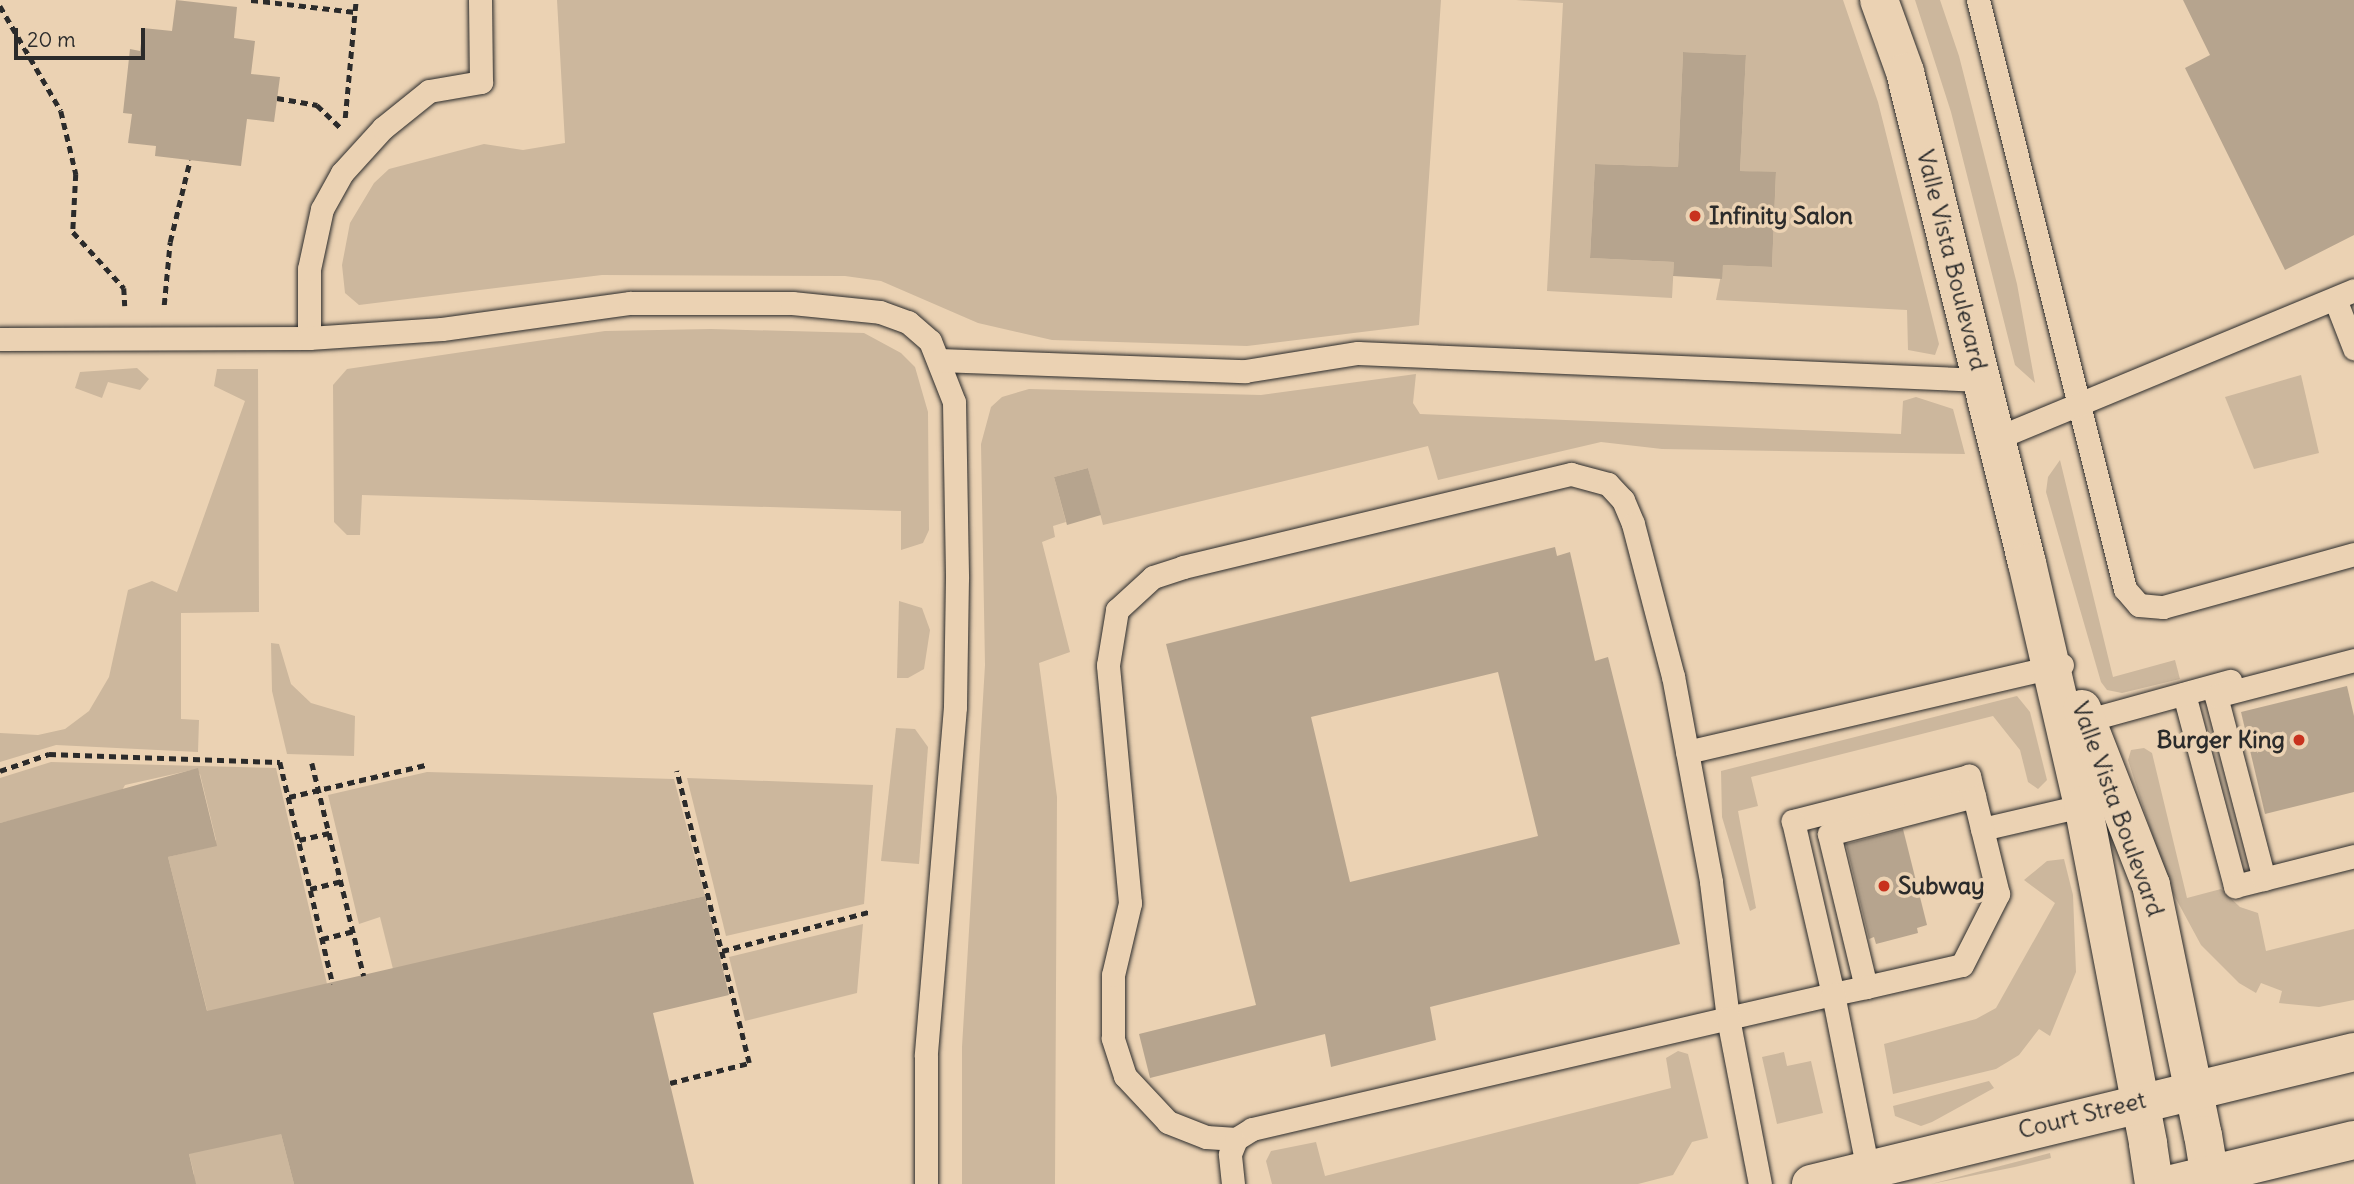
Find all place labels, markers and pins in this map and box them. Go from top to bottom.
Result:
place label: Infinity Salon [1709,202,1853,230]
marker: Infinity Salon [1687,208,1703,224]
place label: Burger King [2156,726,2285,754]
marker: Burger King [2291,732,2307,748]
place label: Subway [1898,872,1985,900]
marker: Subway [1876,878,1892,894]

